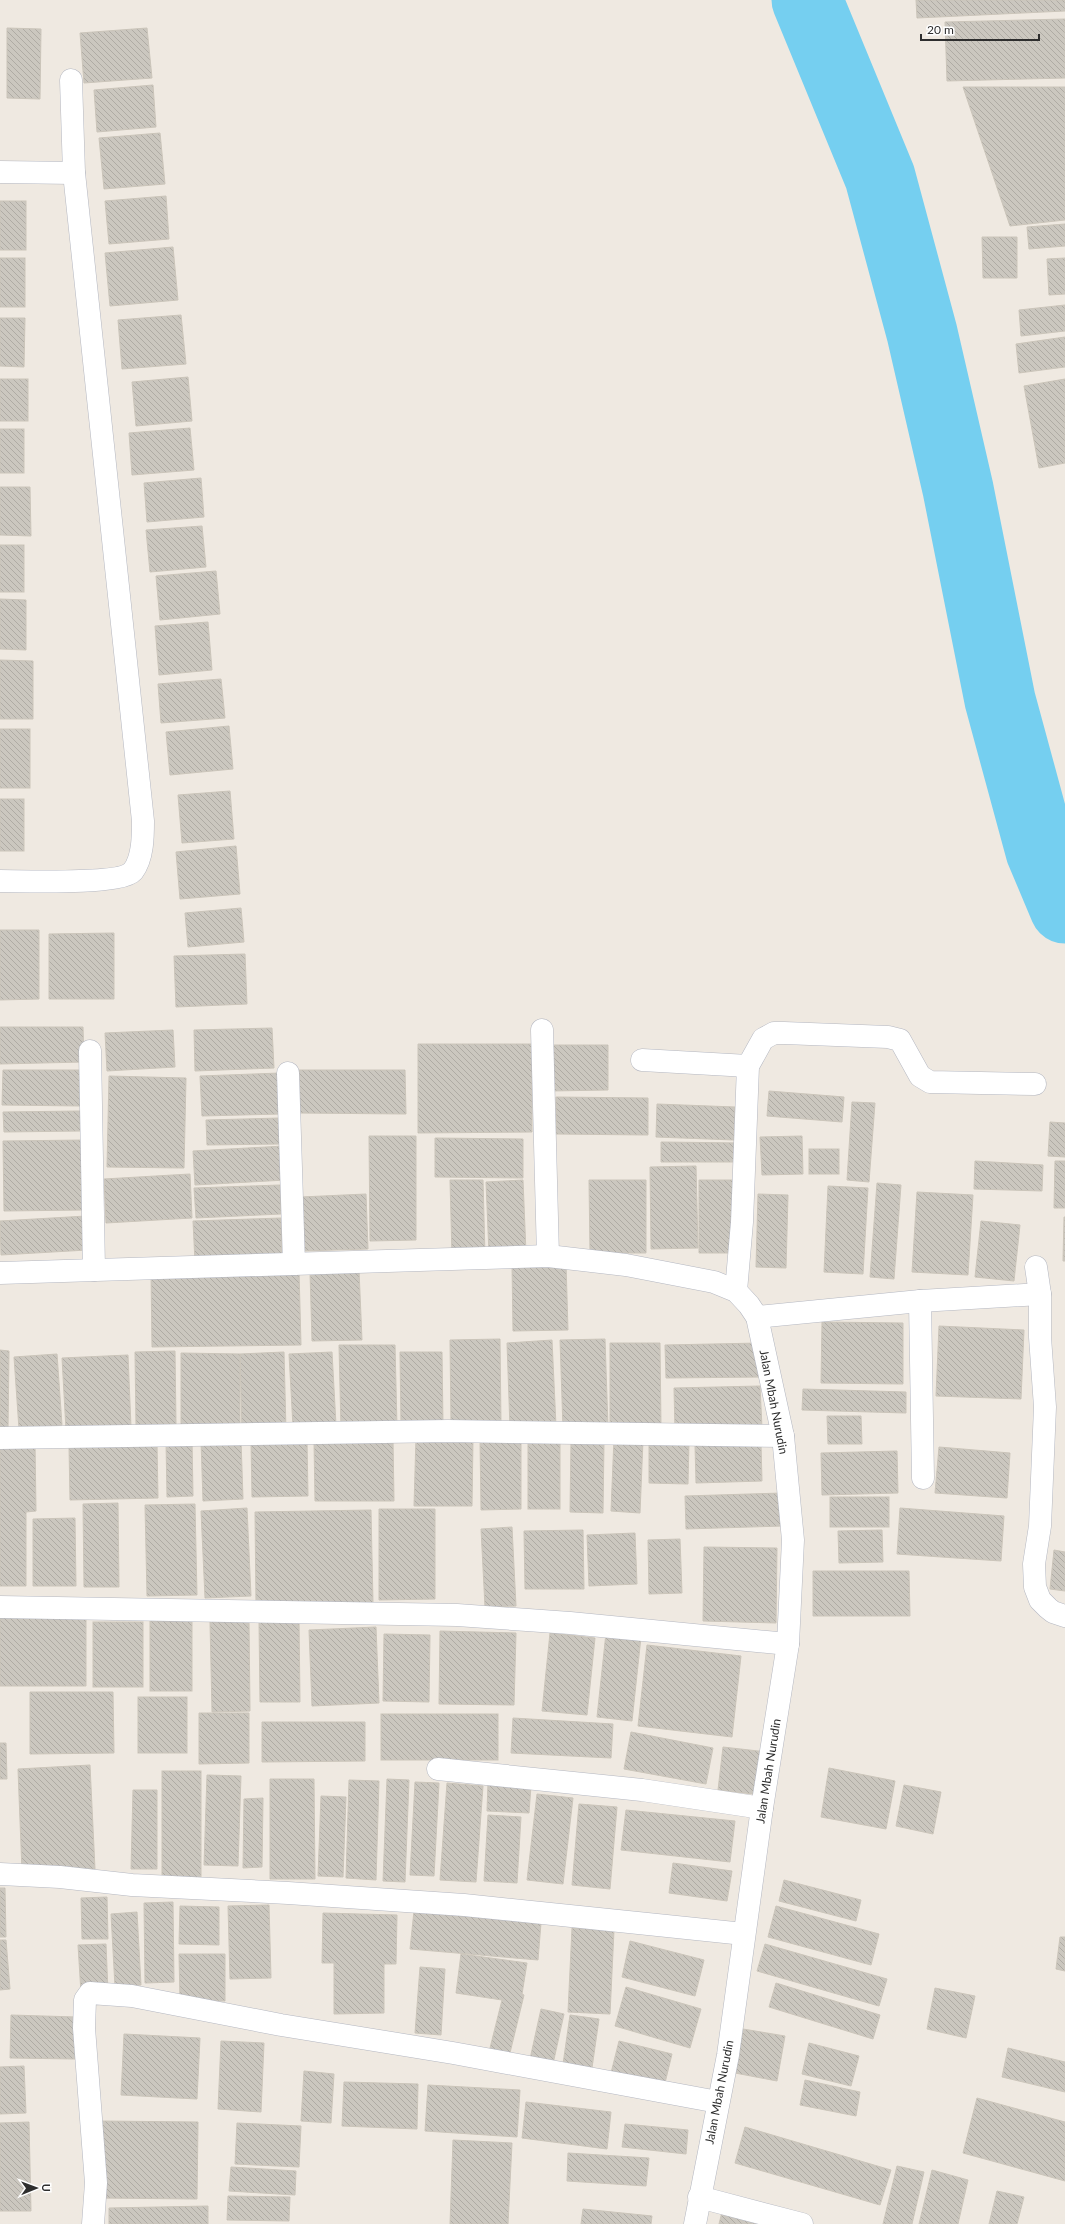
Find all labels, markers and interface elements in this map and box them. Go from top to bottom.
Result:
scale bar [921,16,1039,42]
text: 20 m [927,22,954,37]
street label: Jalan Mbah Nurudin [757,1349,791,1455]
street label: Jalan Mbah Nurudin [752,1717,784,1825]
street label: Jalan Mbah Nurudin [702,2039,736,2145]
north arrow [16,2168,56,2208]
text: U [40,2184,53,2192]

